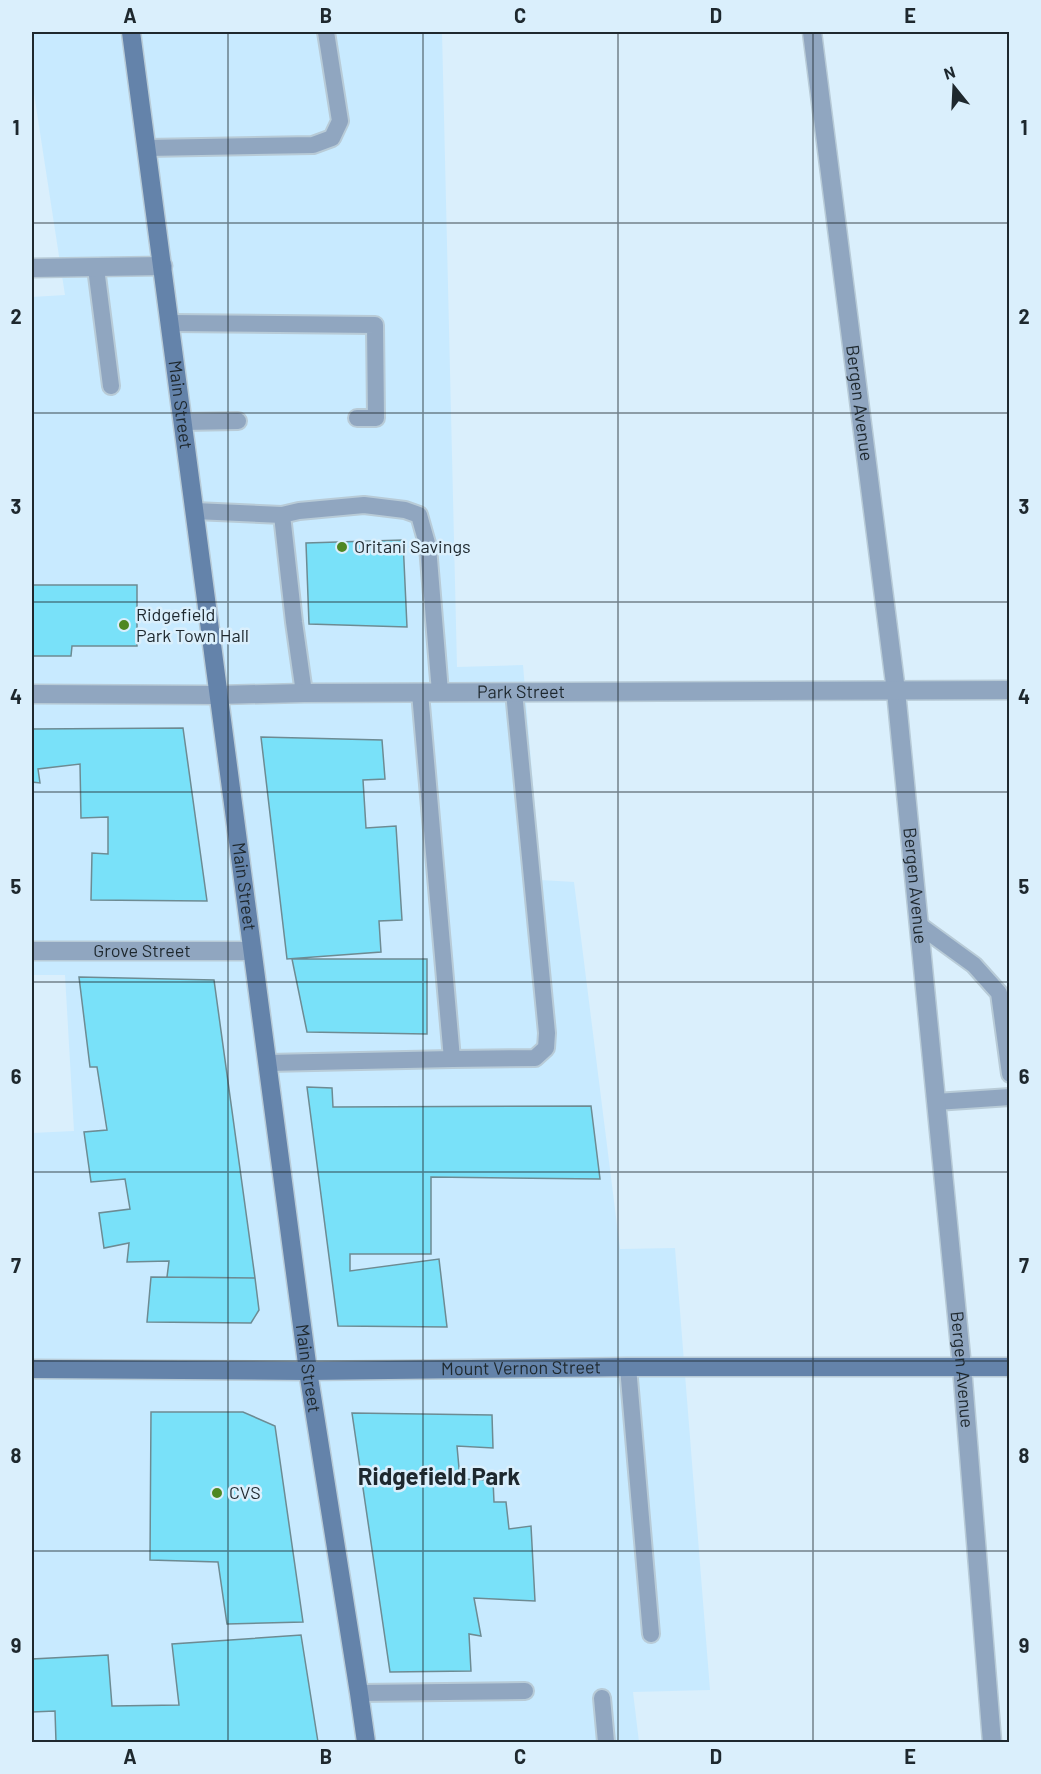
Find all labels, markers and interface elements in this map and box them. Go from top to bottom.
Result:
text: A [123,3,137,27]
text: B [320,3,332,27]
text: C [514,3,526,27]
text: D [710,3,722,27]
text: E [904,3,916,27]
north arrow [924,57,984,117]
text: N [941,62,957,83]
text: 1 [12,115,20,139]
text: 1 [1020,115,1028,139]
text: 2 [10,304,22,328]
text: 2 [1018,304,1030,328]
street label: Bergen Avenue [842,343,879,462]
street label: Main Street [165,359,198,450]
text: 3 [11,494,21,518]
text: 3 [1019,494,1029,518]
place label: Oritani Savings [354,535,471,557]
marker: Oritani Savings [335,540,349,554]
place label: Ridgefield Park Town Hall [136,603,249,646]
marker: Ridgefield Park Town Hall [117,618,131,632]
street label: Park Street [477,680,565,702]
text: 4 [10,684,22,708]
text: 4 [1018,684,1030,708]
street label: Bergen Avenue [899,826,933,945]
street label: Main Street [228,841,262,932]
text: 5 [11,874,22,898]
text: 5 [1019,874,1030,898]
street label: Grove Street [93,939,191,961]
text: 6 [11,1064,22,1088]
text: 6 [1019,1064,1030,1088]
text: 7 [11,1253,21,1277]
text: 7 [1019,1253,1029,1277]
street label: Bergen Avenue [947,1310,979,1429]
street label: Main Street [292,1323,326,1414]
street label: Mount Vernon Street [441,1355,601,1379]
text: 8 [11,1443,22,1467]
text: 8 [1019,1443,1030,1467]
district label: Ridgefield Park [358,1461,520,1490]
place label: CVS [229,1481,261,1503]
marker: CVS [210,1486,224,1500]
text: 9 [11,1633,21,1657]
text: 9 [1019,1633,1029,1657]
text: A [123,1744,137,1768]
text: B [320,1744,332,1768]
text: C [514,1744,526,1768]
text: D [710,1744,722,1768]
text: E [904,1744,916,1768]

